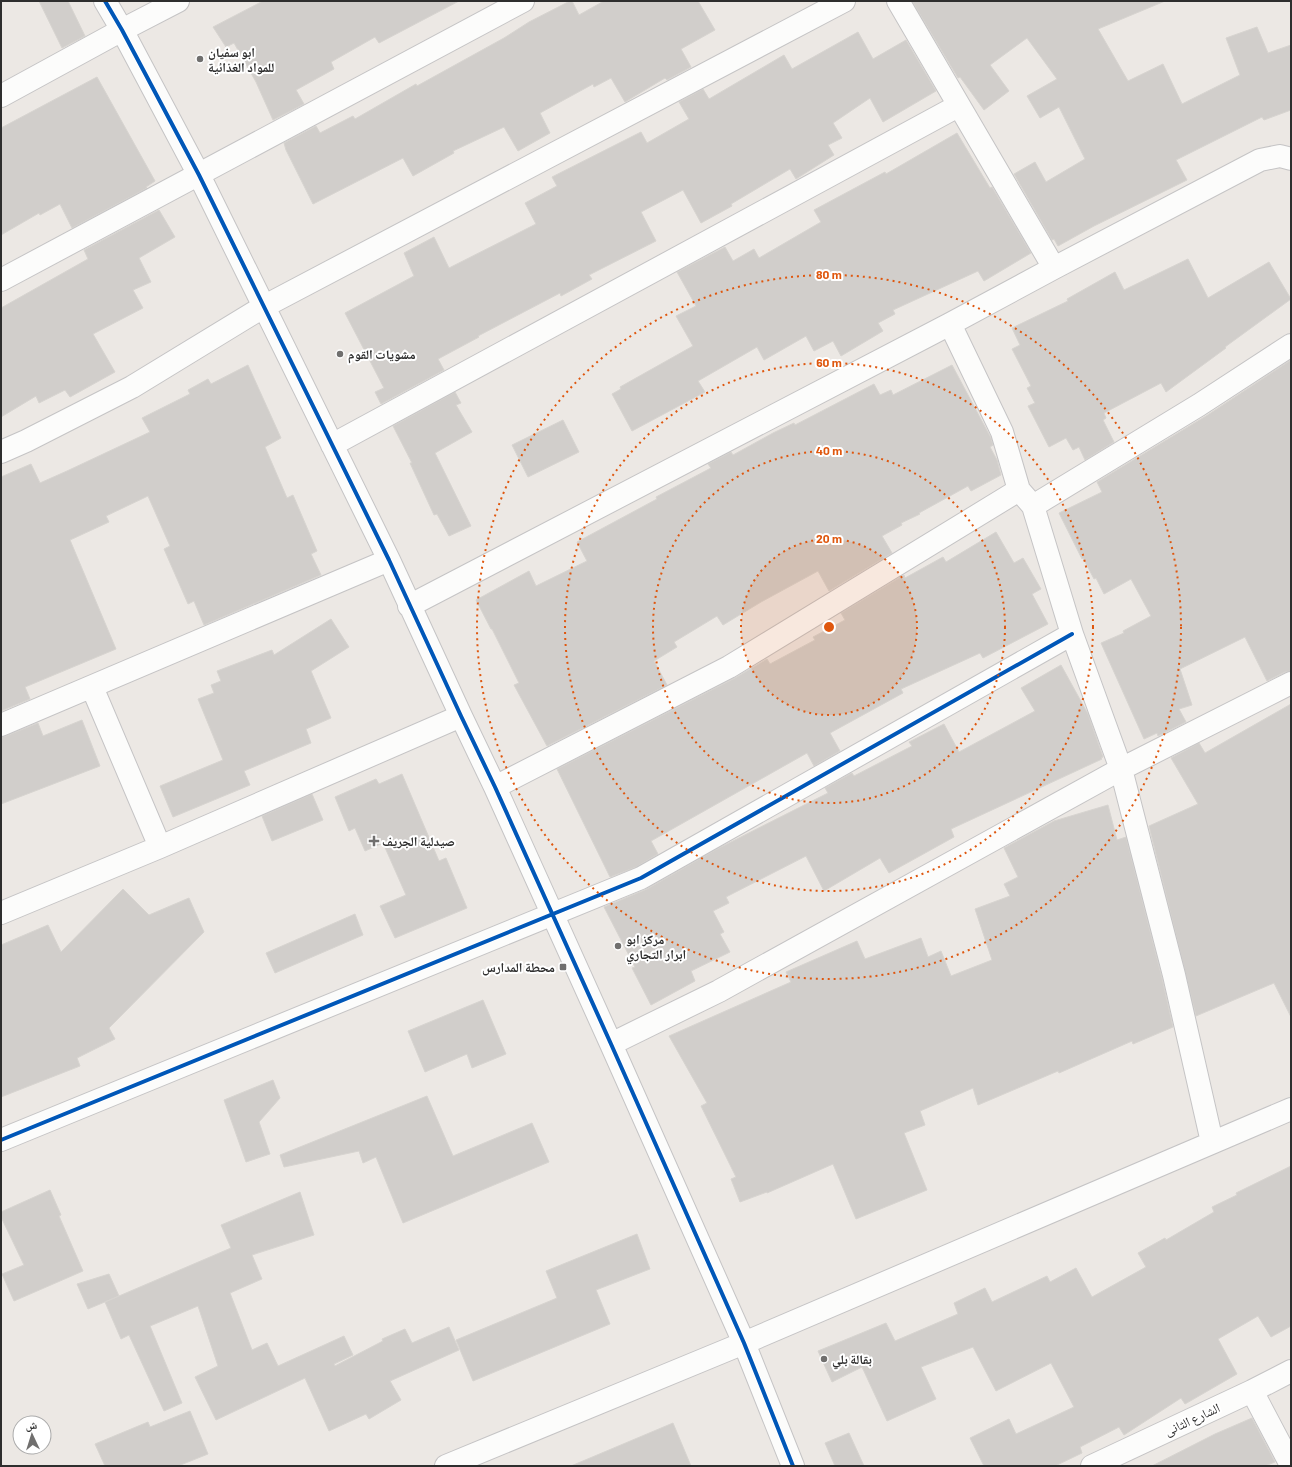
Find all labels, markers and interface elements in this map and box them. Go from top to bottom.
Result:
place label: ابو سفيان للمواد الغذائية [208,44,274,75]
marker: ابو سفيان للمواد الغذائية [195,54,205,64]
text: 80 m [816,267,842,281]
place label: مشويات القوم [348,346,416,364]
marker: مشويات القوم [335,349,345,359]
text: 60 m [816,355,842,369]
text: 40 m [816,443,842,457]
text: 20 m [816,531,842,545]
centre of rings [822,620,836,634]
place label: صيدلية الجريف [382,833,455,849]
marker: صيدلية الجريف [369,836,379,846]
place label: مركز ابو ابرار التجاري [626,931,686,965]
marker: مركز ابو ابرار التجاري [613,941,623,951]
place label: محطة المدارس [482,959,555,976]
marker: محطة المدارس [558,962,568,972]
place label: بقالة بلي [832,1351,872,1370]
marker: بقالة بلي [819,1354,829,1364]
street label: الشارع الثانى [1162,1399,1223,1441]
north arrow [12,1415,52,1455]
text: ش [25,1418,38,1433]

